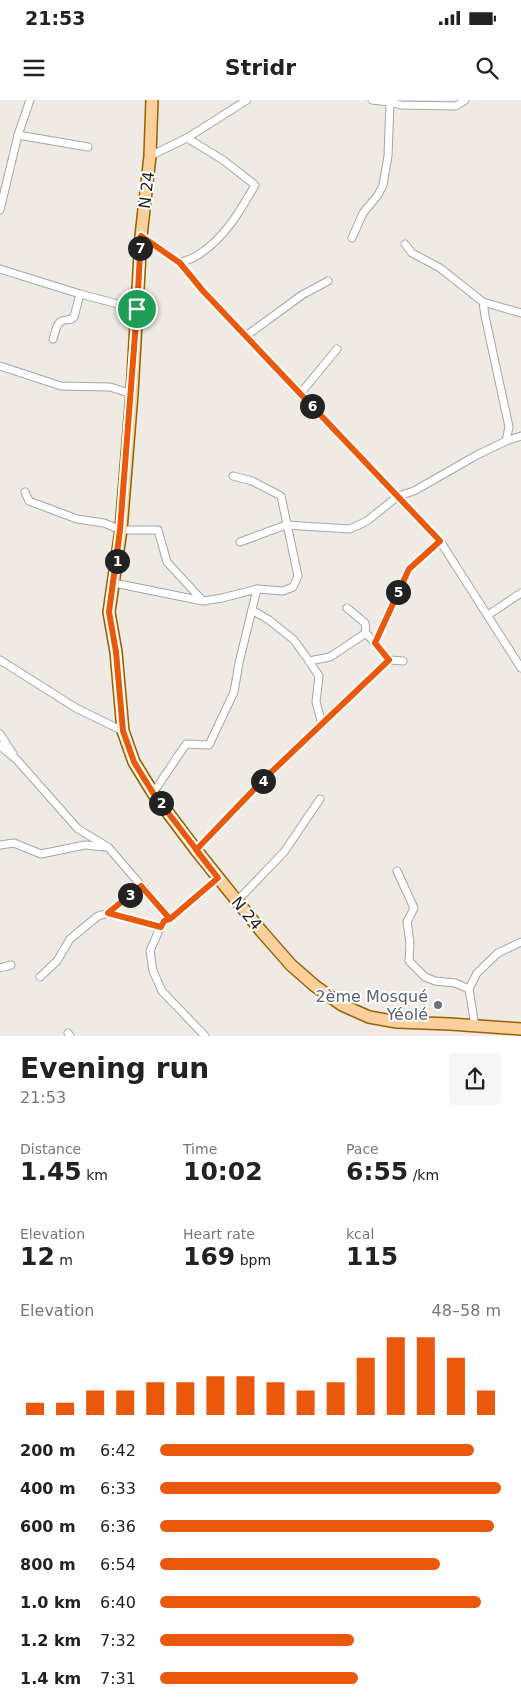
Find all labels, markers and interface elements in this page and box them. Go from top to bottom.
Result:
text: 21:53 [25,7,85,29]
icon: menu [20,54,48,82]
icon: search [473,54,501,82]
text: Stridr [225,55,296,80]
street label: N 24 [135,170,158,210]
pin: 7 [128,236,152,260]
text: 7 [136,240,145,256]
pin [116,288,158,330]
icon: arrive [123,295,151,323]
pin: 6 [300,394,324,418]
text: 6 [308,398,317,414]
pin: 1 [104,548,130,574]
text: 1 [113,553,122,569]
pin: 5 [386,580,410,604]
text: 5 [394,584,403,600]
pin: 4 [250,768,276,794]
text: 4 [259,773,268,789]
pin: 2 [148,790,174,816]
text: 2 [157,795,166,811]
pin: 3 [118,882,142,908]
text: 3 [126,887,135,903]
street label: N 24 [227,893,266,934]
place label: 2ème Mosqué Yéolé [315,987,428,1024]
marker: 2ème Mosqué Yéolé [432,999,444,1011]
text: Evening run [20,1052,209,1085]
button: share [449,1053,501,1105]
text: 21:53 [20,1088,66,1107]
text: Distance [20,1141,81,1157]
text: Time [183,1141,217,1157]
text: Pace [346,1141,379,1157]
text: 1.45 [20,1157,82,1186]
text: 10:02 [183,1157,263,1186]
text: 6:55 [346,1157,408,1186]
text: km [82,1167,108,1183]
text: /km [408,1167,439,1183]
text: Elevation [20,1226,85,1242]
text: Heart rate [183,1226,255,1242]
text: kcal [346,1226,374,1242]
text: 12 [20,1242,55,1271]
text: 169 [183,1242,235,1271]
text: 115 [346,1242,398,1271]
text: m [55,1252,73,1268]
text: bpm [235,1252,271,1268]
text: Elevation [20,1301,94,1320]
text: 48–58 m [432,1301,501,1320]
text: 200 m [20,1441,76,1460]
text: 6:42 [100,1441,136,1460]
text: 400 m [20,1479,76,1498]
text: 6:33 [100,1479,136,1498]
text: 600 m [20,1517,76,1536]
text: 6:36 [100,1517,136,1536]
text: 800 m [20,1555,76,1574]
text: 6:54 [100,1555,136,1574]
text: 1.0 km [20,1593,81,1612]
text: 6:40 [100,1593,136,1612]
text: 1.2 km [20,1631,81,1650]
text: 7:32 [100,1631,136,1650]
text: 1.4 km [20,1669,81,1688]
text: 7:31 [100,1669,136,1688]

